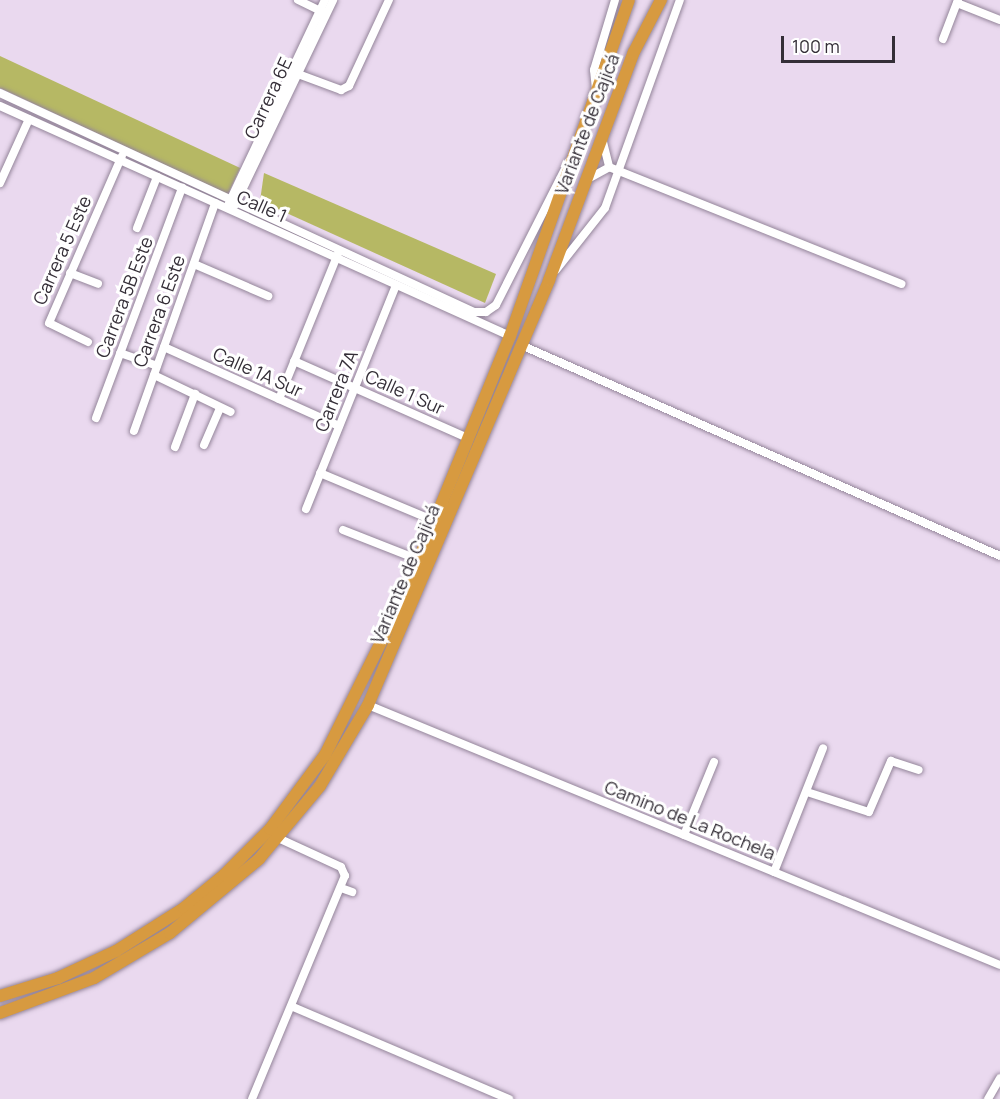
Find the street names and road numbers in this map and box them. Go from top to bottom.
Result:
street label: Variante de Cajicá [550,51,624,197]
street label: Carrera 6E [240,54,296,142]
street label: Calle 1 [234,185,290,227]
street label: Carrera 5 Este [28,192,96,308]
street label: Carrera 5B Este [91,233,157,361]
street label: Carrera 6 Este [129,252,189,370]
street label: Calle 1A Sur [210,343,306,401]
street label: Carrera 7A [310,347,362,435]
street label: Calle 1 Sur [362,365,448,419]
street label: Variante de Cajicá [366,501,444,647]
street label: Camino de La Rochela [602,776,778,864]

